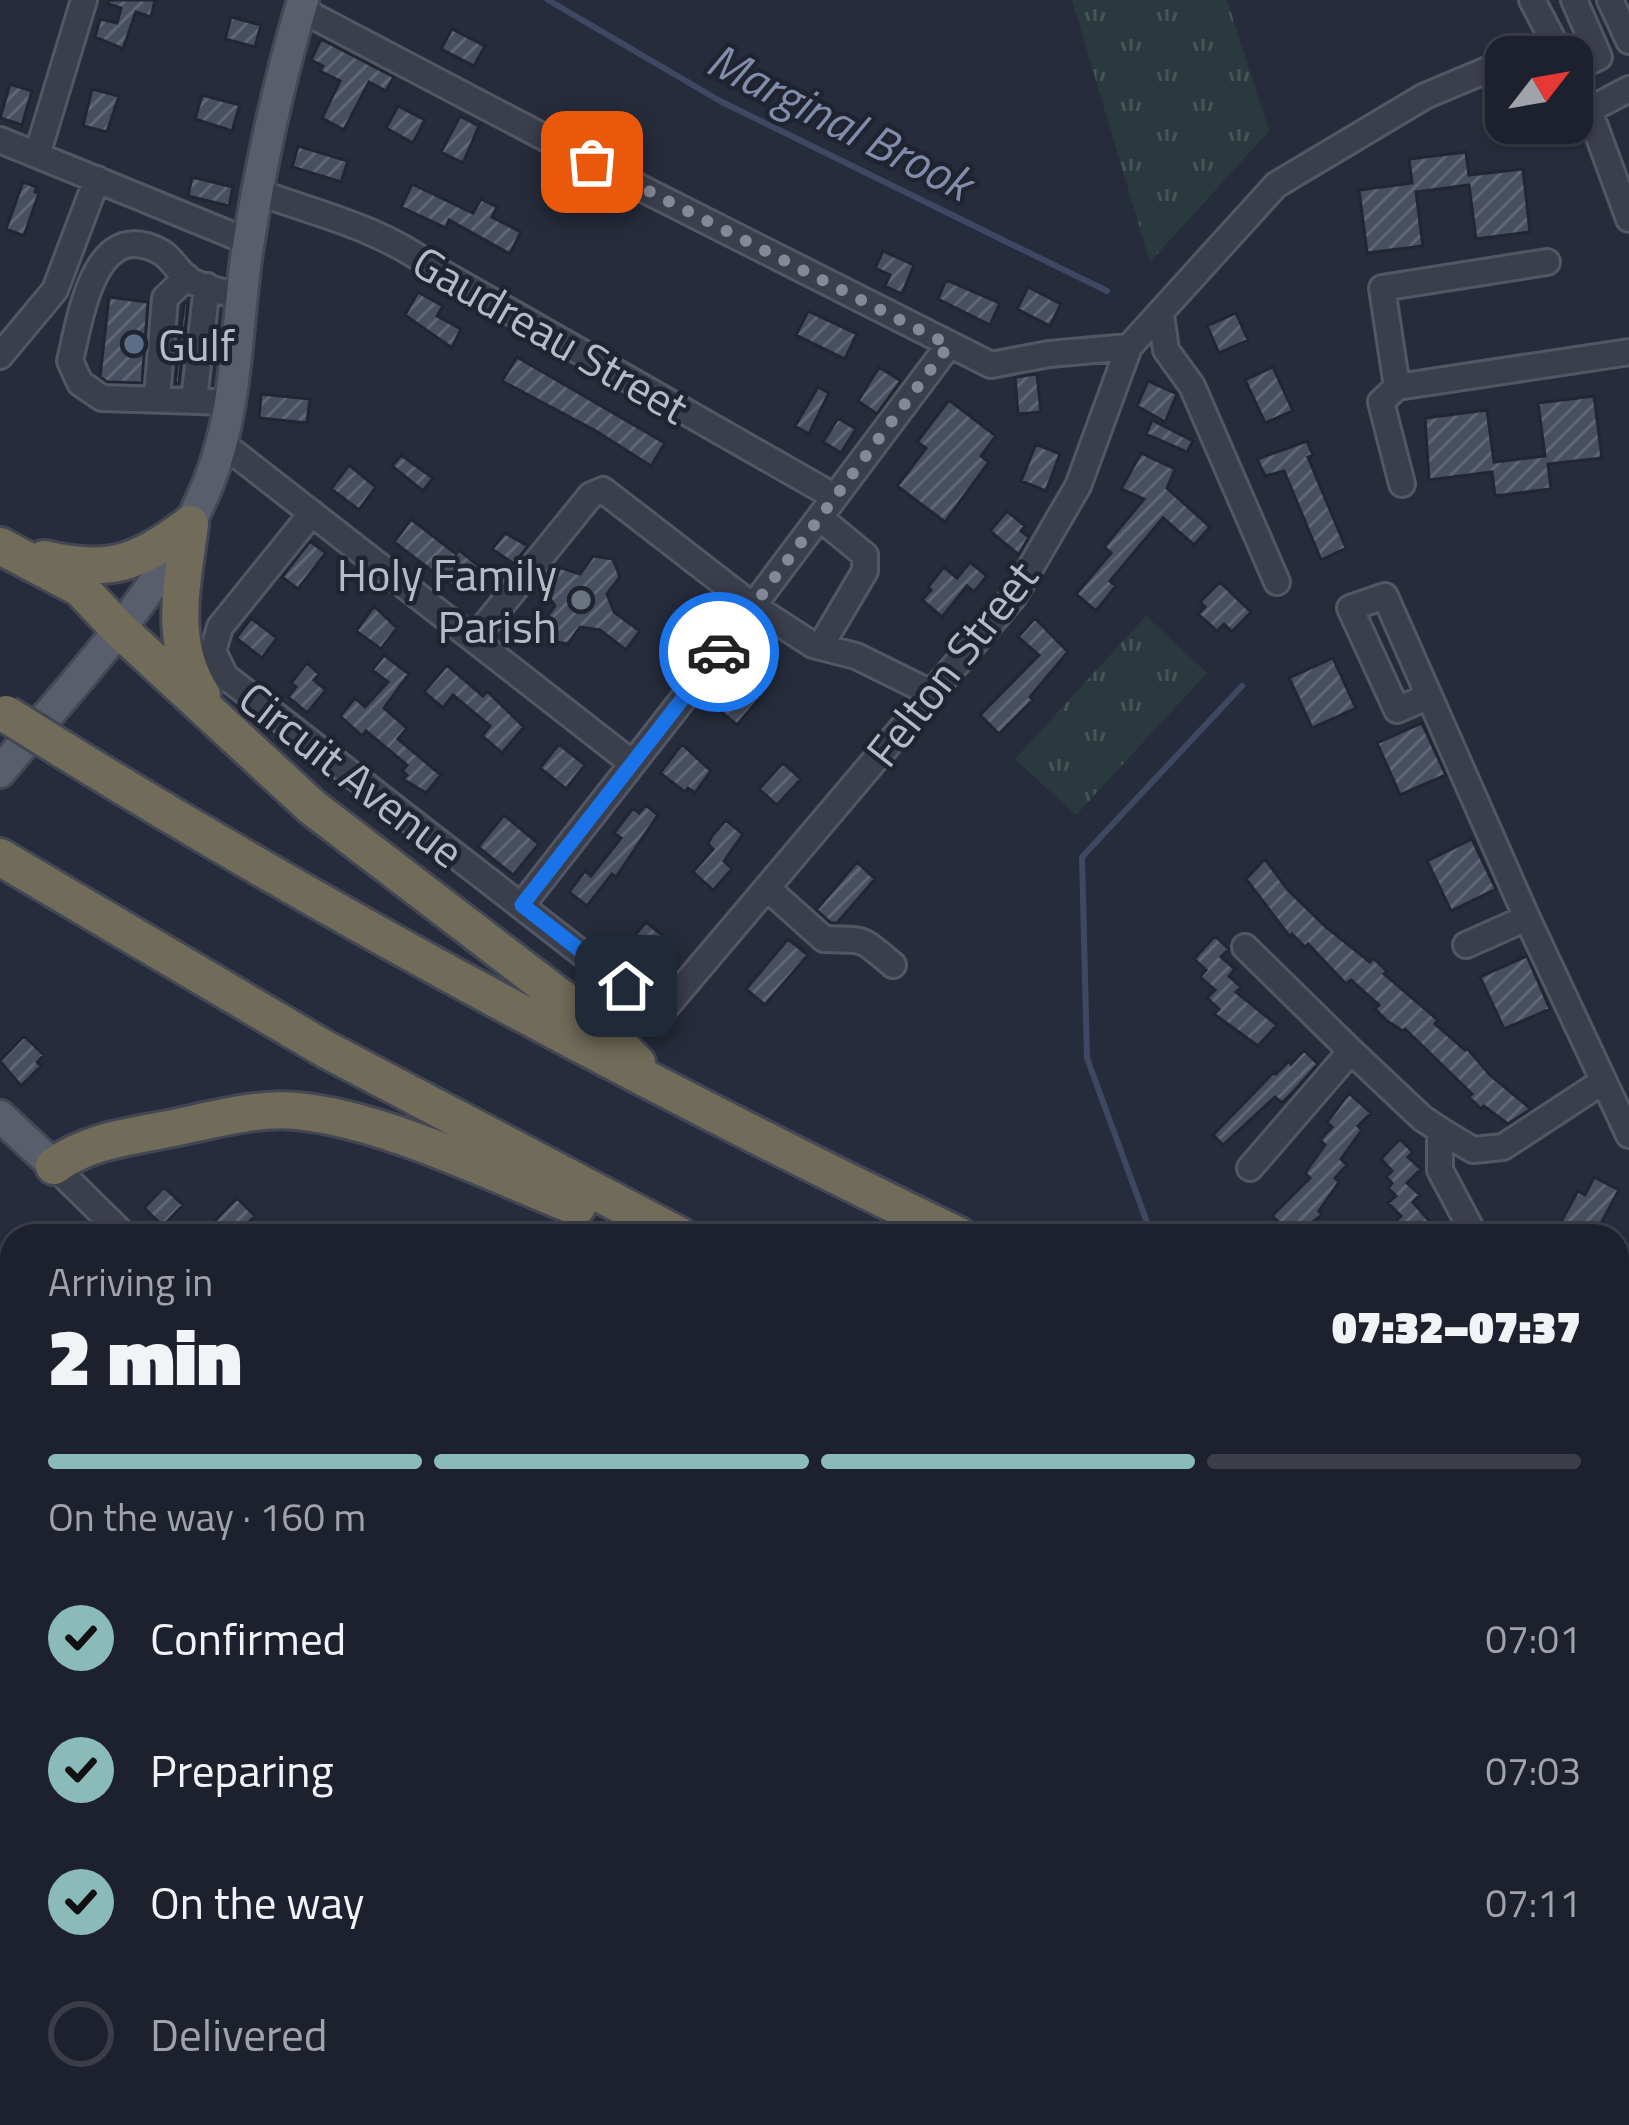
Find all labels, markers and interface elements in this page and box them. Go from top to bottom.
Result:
water label: Marginal Brook [695,23,990,222]
north arrow [1485,36,1593,144]
map controls [1485,36,1593,144]
pin [541,111,643,213]
icon: bag [559,129,625,195]
street label: Gaudreau Street [401,228,702,441]
place label: Gulf [158,310,235,378]
marker: Gulf [121,331,147,357]
place label: Holy Family Parish [337,540,557,660]
street label: Felton Street [849,545,1054,781]
marker: Holy Family Parish [568,587,594,613]
courier [659,592,779,712]
icon: car [686,619,752,685]
street label: Circuit Avenue [225,664,479,884]
pin [575,935,677,1037]
icon: home [593,953,659,1019]
text: Arriving in [48,1252,213,1311]
text: 07:32–07:37 [1332,1292,1581,1360]
text: 2 min [48,1297,242,1415]
text: On the way · 160 m [48,1487,366,1546]
text: Confirmed [150,1604,346,1672]
icon: check [48,1605,114,1671]
text: 07:01 [1485,1609,1581,1668]
text: Preparing [150,1736,334,1804]
icon: check [48,1737,114,1803]
text: 07:03 [1485,1741,1581,1800]
text: On the way [150,1868,364,1936]
icon: check [48,1869,114,1935]
text: 07:11 [1485,1873,1581,1932]
text: Delivered [150,2000,328,2068]

